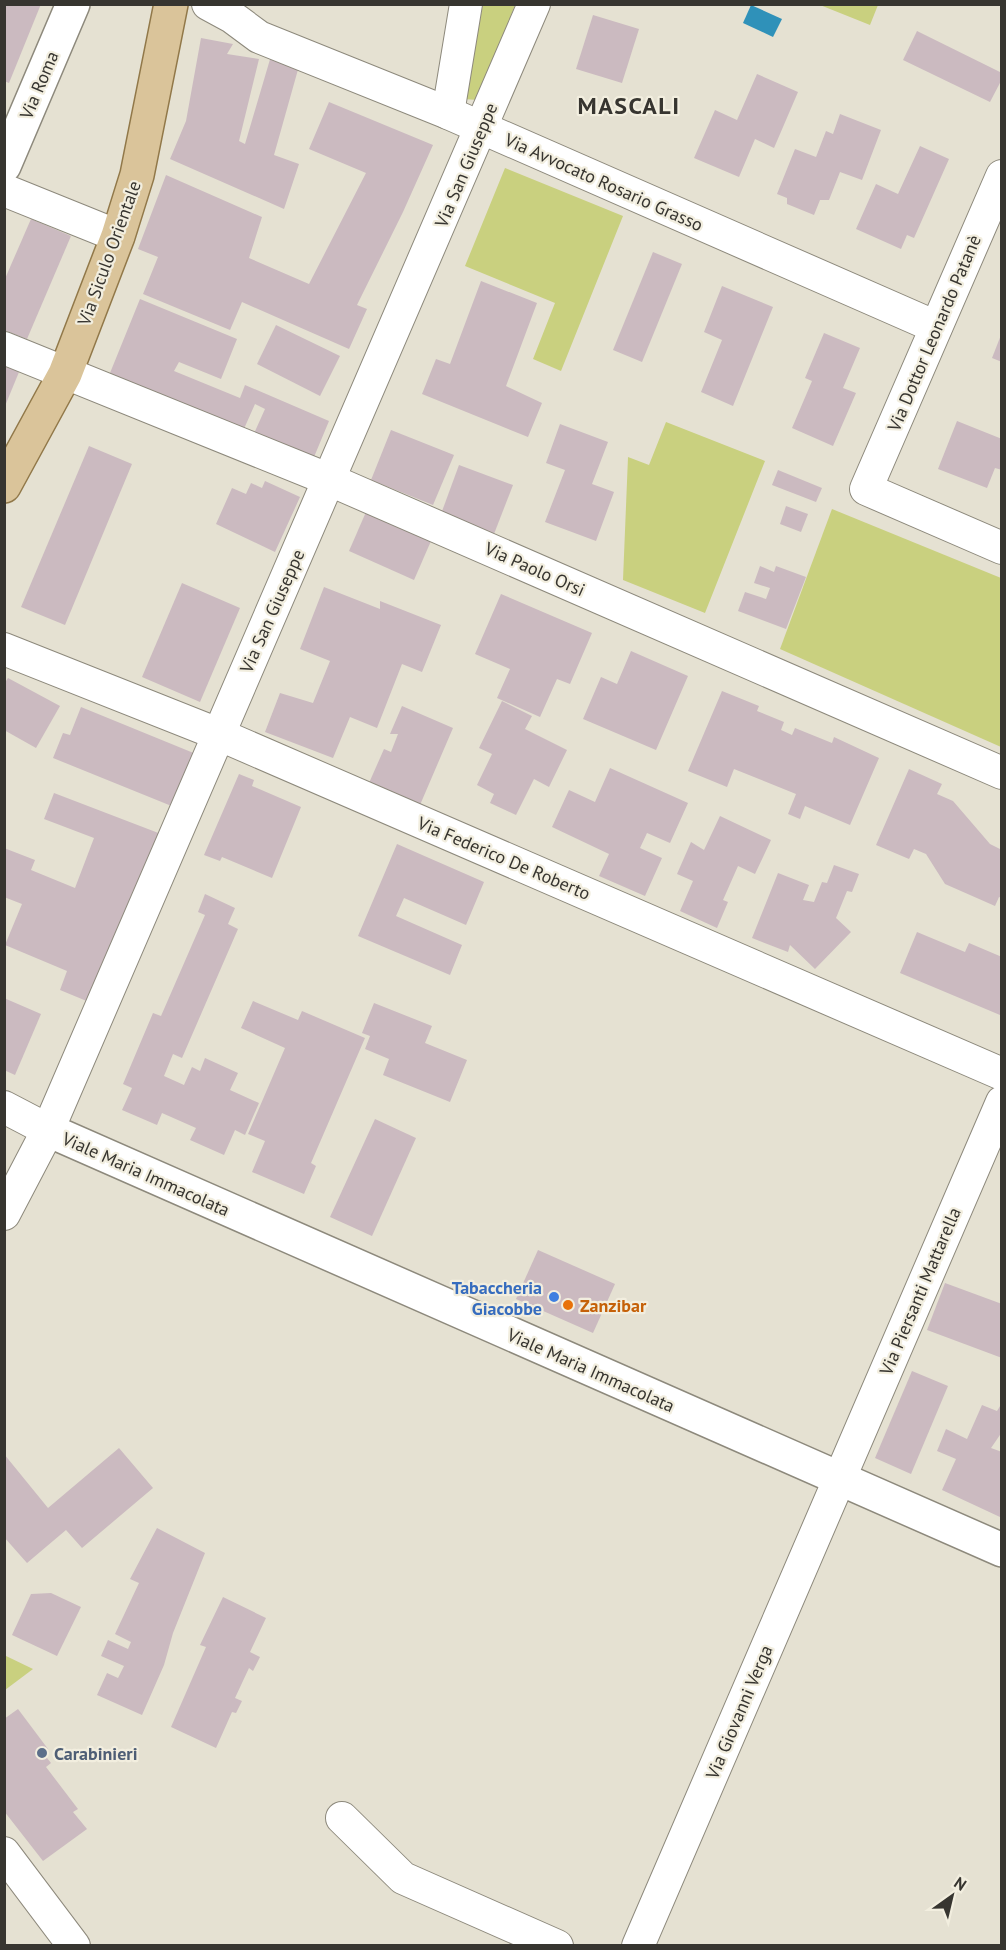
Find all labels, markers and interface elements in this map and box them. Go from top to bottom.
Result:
street label: Via Roma [14,47,64,123]
district label: MASCALI [578,90,681,121]
street label: Via San Giuseppe [429,99,503,232]
street label: Via Avvocato Rosario Grasso [500,127,707,236]
street label: Via Siculo Orientale [72,177,146,329]
street label: Via Dottor Leonardo Patanè [882,231,986,436]
street label: Via Paolo Orsi [480,536,589,601]
street label: Via San Giuseppe [234,546,310,677]
street label: Via Federico De Roberto [413,811,594,905]
street label: Viale Maria Immacolata [58,1126,233,1221]
street label: Via Piersanti Mattarella [874,1204,966,1379]
place label: Tabaccheria Giacobbe [452,1276,542,1320]
marker: Tabaccheria Giacobbe [547,1290,561,1304]
place label: Zanzibar [580,1294,647,1317]
marker: Zanzibar [561,1298,575,1312]
street label: Viale Maria Immacolata [503,1322,678,1417]
street label: Via Giovanni Verga [700,1641,778,1783]
place label: Carabinieri [54,1742,137,1765]
marker: Carabinieri [35,1746,49,1760]
north arrow [922,1866,982,1926]
text: N [950,1872,970,1895]

